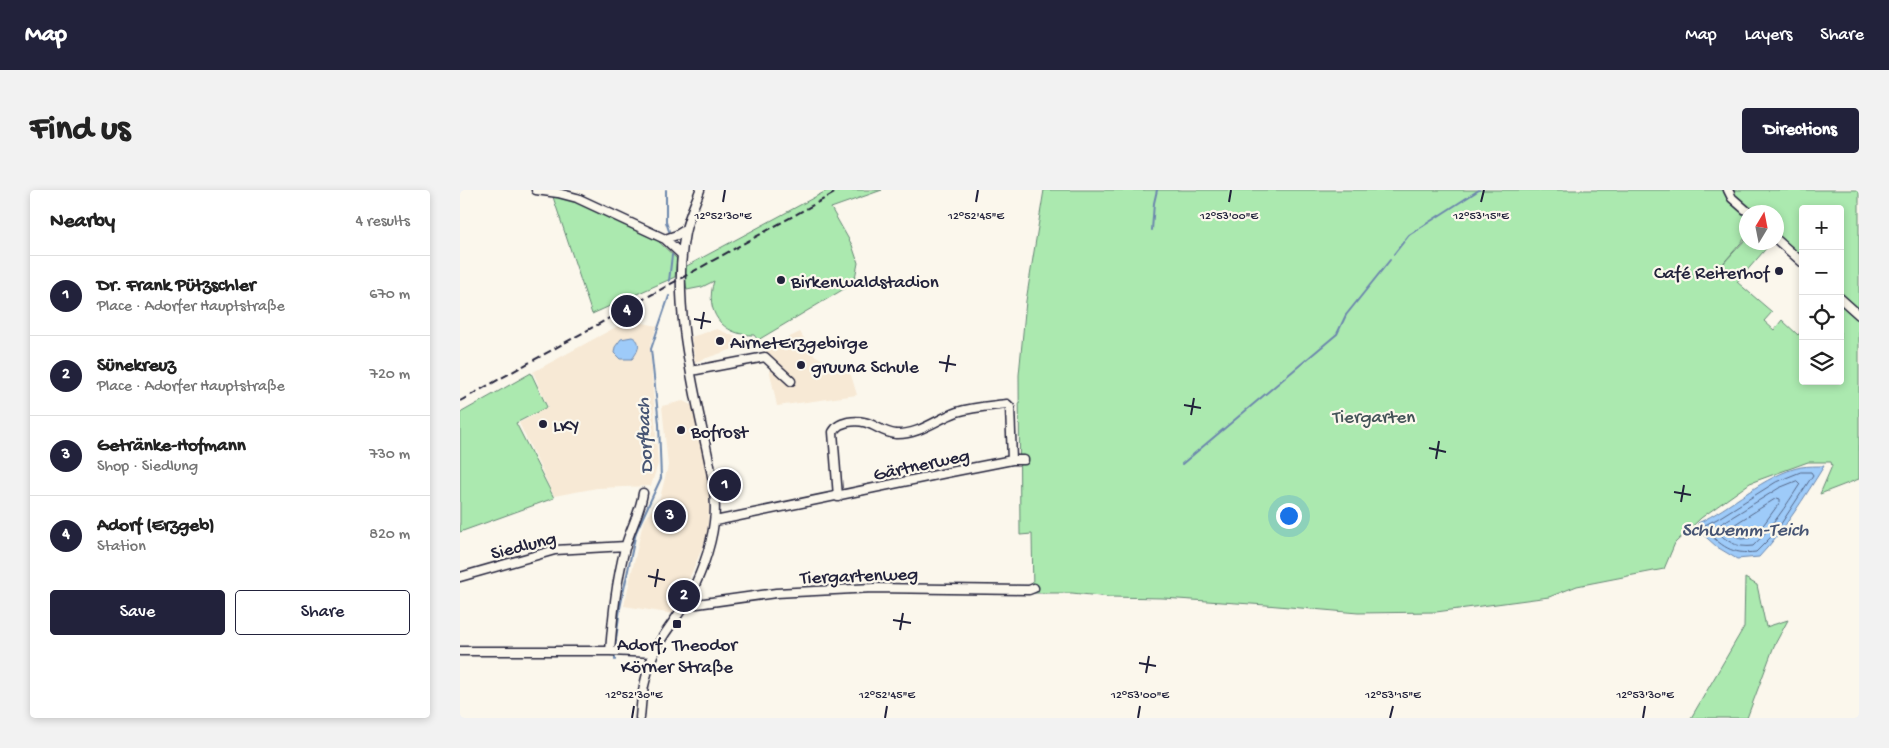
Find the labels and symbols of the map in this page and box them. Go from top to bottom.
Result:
north arrow [1739,205,1784,250]
text: 12°52'30"E [694,210,752,224]
text: 12°52'45"E [947,210,1004,224]
text: 12°53'00"E [1199,210,1258,224]
text: 12°53'15"E [1452,210,1509,224]
place label: Café Reiterhof [1654,263,1771,286]
marker: Café Reiterhof [1773,265,1785,277]
place label: Birkenwaldstadion [790,272,939,295]
marker: Birkenwaldstadion [775,274,787,286]
pin: 4 [611,292,643,330]
place label: AirnetErzgebirge [730,333,868,356]
marker: AirnetErzgebirge [714,335,726,347]
place label: gruuna Schule [811,357,919,380]
marker: gruuna Schule [795,359,807,371]
water label: Dorfbach [633,397,660,474]
park label: Tiergarten [1332,407,1415,430]
place label: LKY [553,416,579,439]
marker: LKY [537,418,549,430]
place label: Bofrost [690,422,750,445]
marker: Bofrost [675,424,687,436]
street label: Gärtnerweg [871,445,972,488]
pin: 1 [709,466,741,504]
pin: 3 [654,497,686,535]
your location [1276,503,1302,529]
water label: Schwemm-Teich [1681,520,1809,543]
street label: Siedlung [489,528,559,567]
street label: Tiergartenweg [799,564,919,591]
pin: 2 [668,577,700,615]
marker: Adorf, Theodor Körner Straße [671,618,683,630]
place label: Adorf, Theodor Körner Straße [617,635,739,680]
text: 12°52'30"E [605,689,663,703]
text: 12°52'45"E [858,689,915,703]
text: 12°53'00"E [1110,689,1169,703]
text: 12°53'15"E [1364,689,1421,703]
text: 12°53'30"E [1615,689,1674,703]

